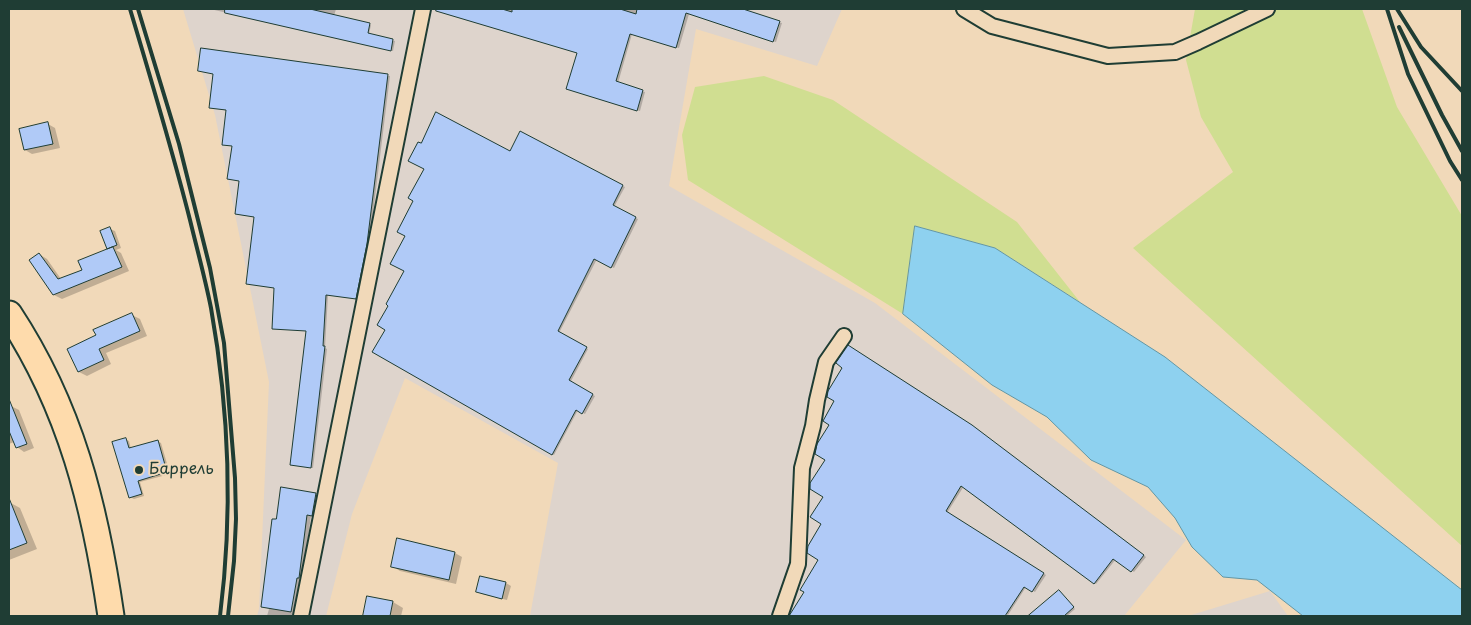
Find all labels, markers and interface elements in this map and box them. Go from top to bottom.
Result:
place label: Баррель [149,460,214,480]
marker: Баррель [133,464,145,476]

